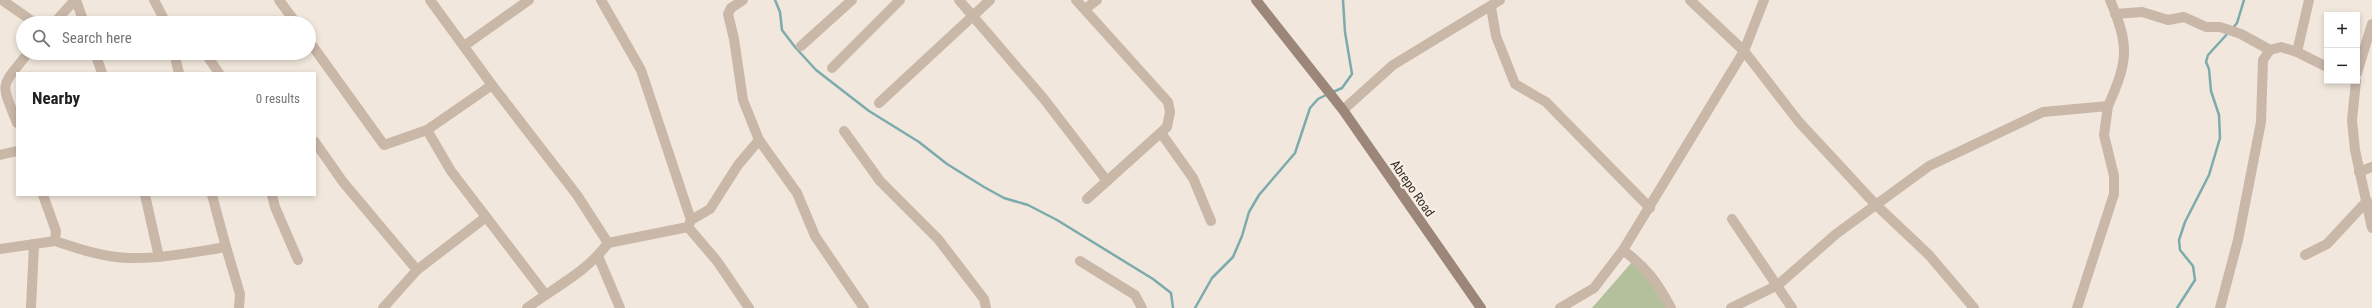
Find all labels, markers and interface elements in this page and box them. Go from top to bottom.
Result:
map controls [2324,12,2360,84]
button: + [2324,12,2360,48]
search box [16,16,316,60]
icon: search [30,27,52,49]
text: Search here [62,29,132,47]
button: − [2324,48,2360,84]
text: Nearby [32,88,80,108]
text: 0 results [256,91,300,106]
street label: Abrepo Road [1388,157,1438,220]

